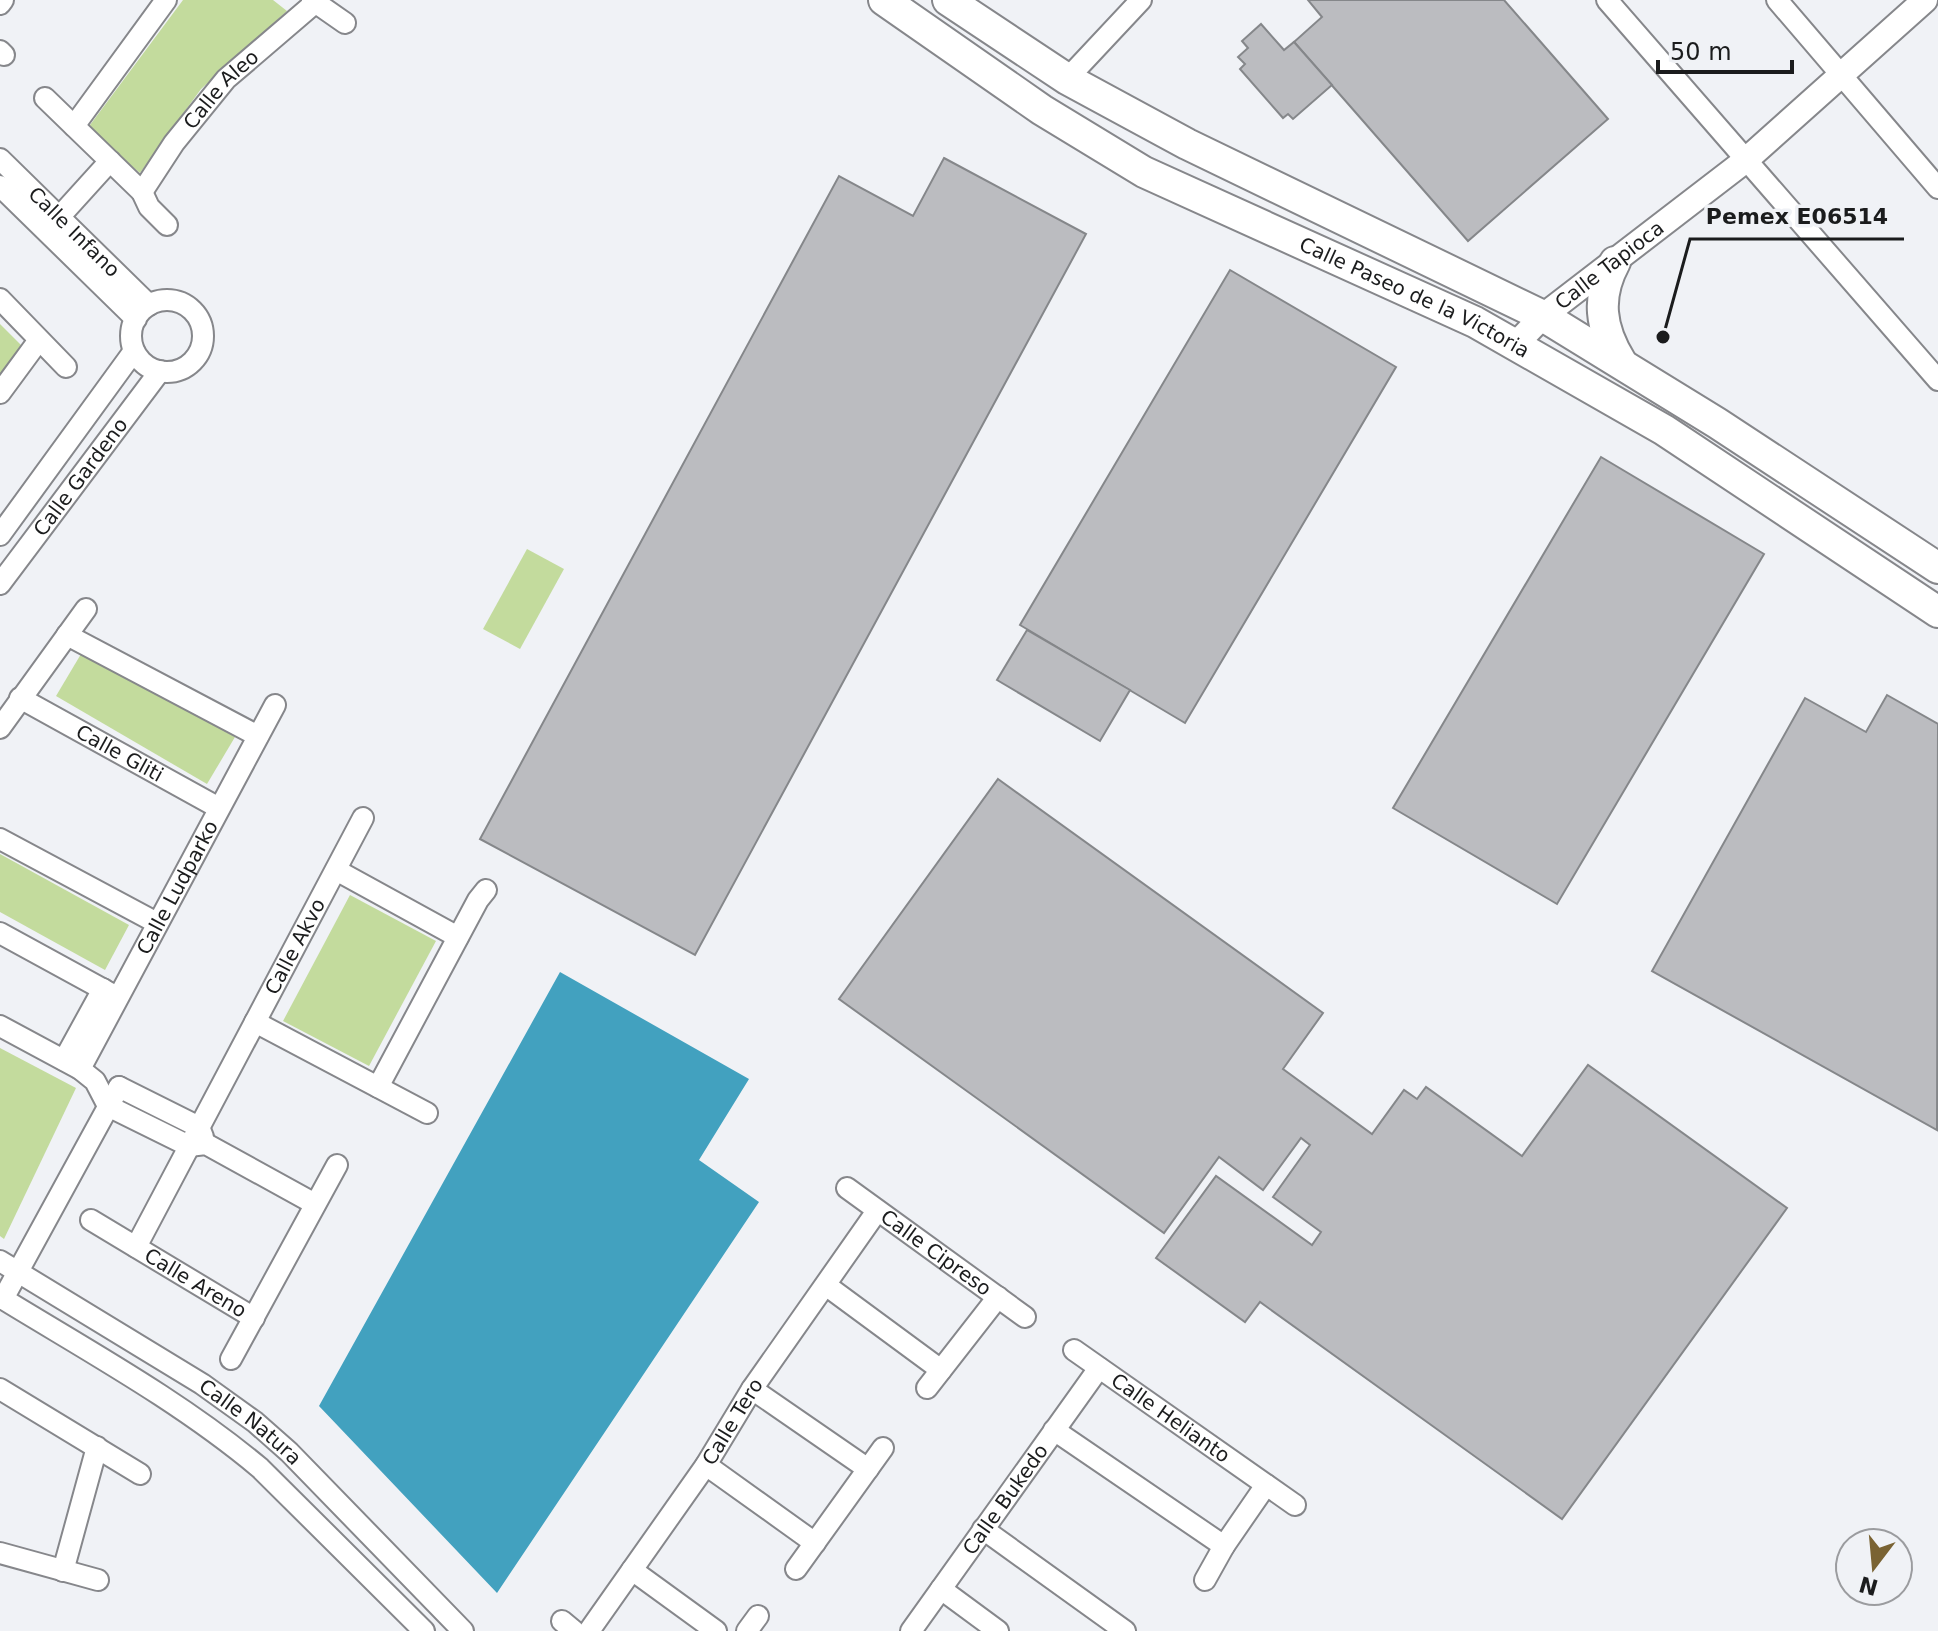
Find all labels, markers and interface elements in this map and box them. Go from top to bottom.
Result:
scale bar [1658,24,1792,74]
text: 50 m [1670,38,1732,66]
street label: Calle Aleo [178,45,263,134]
street label: Calle Infano [23,182,125,282]
callout: Pemex E06514 [1690,193,1904,239]
text: Pemex E06514 [1706,204,1888,229]
street label: Calle Tapioca [1550,216,1669,314]
street label: Calle Paseo de la Victoria [1296,232,1534,363]
street label: Calle Gardeno [28,413,133,541]
street label: Calle Gliti [72,719,168,787]
street label: Calle Ludparko [132,816,223,959]
street label: Calle Akvo [260,894,330,999]
street label: Calle Cipreso [876,1204,996,1301]
street label: Calle Areno [140,1243,251,1323]
street label: Calle Helianto [1107,1368,1235,1468]
street label: Calle Tero [697,1373,768,1469]
street label: Calle Natura [194,1374,307,1470]
street label: Calle Bukedo [957,1439,1053,1559]
north arrow [1834,1527,1914,1607]
text: N [1856,1571,1881,1600]

